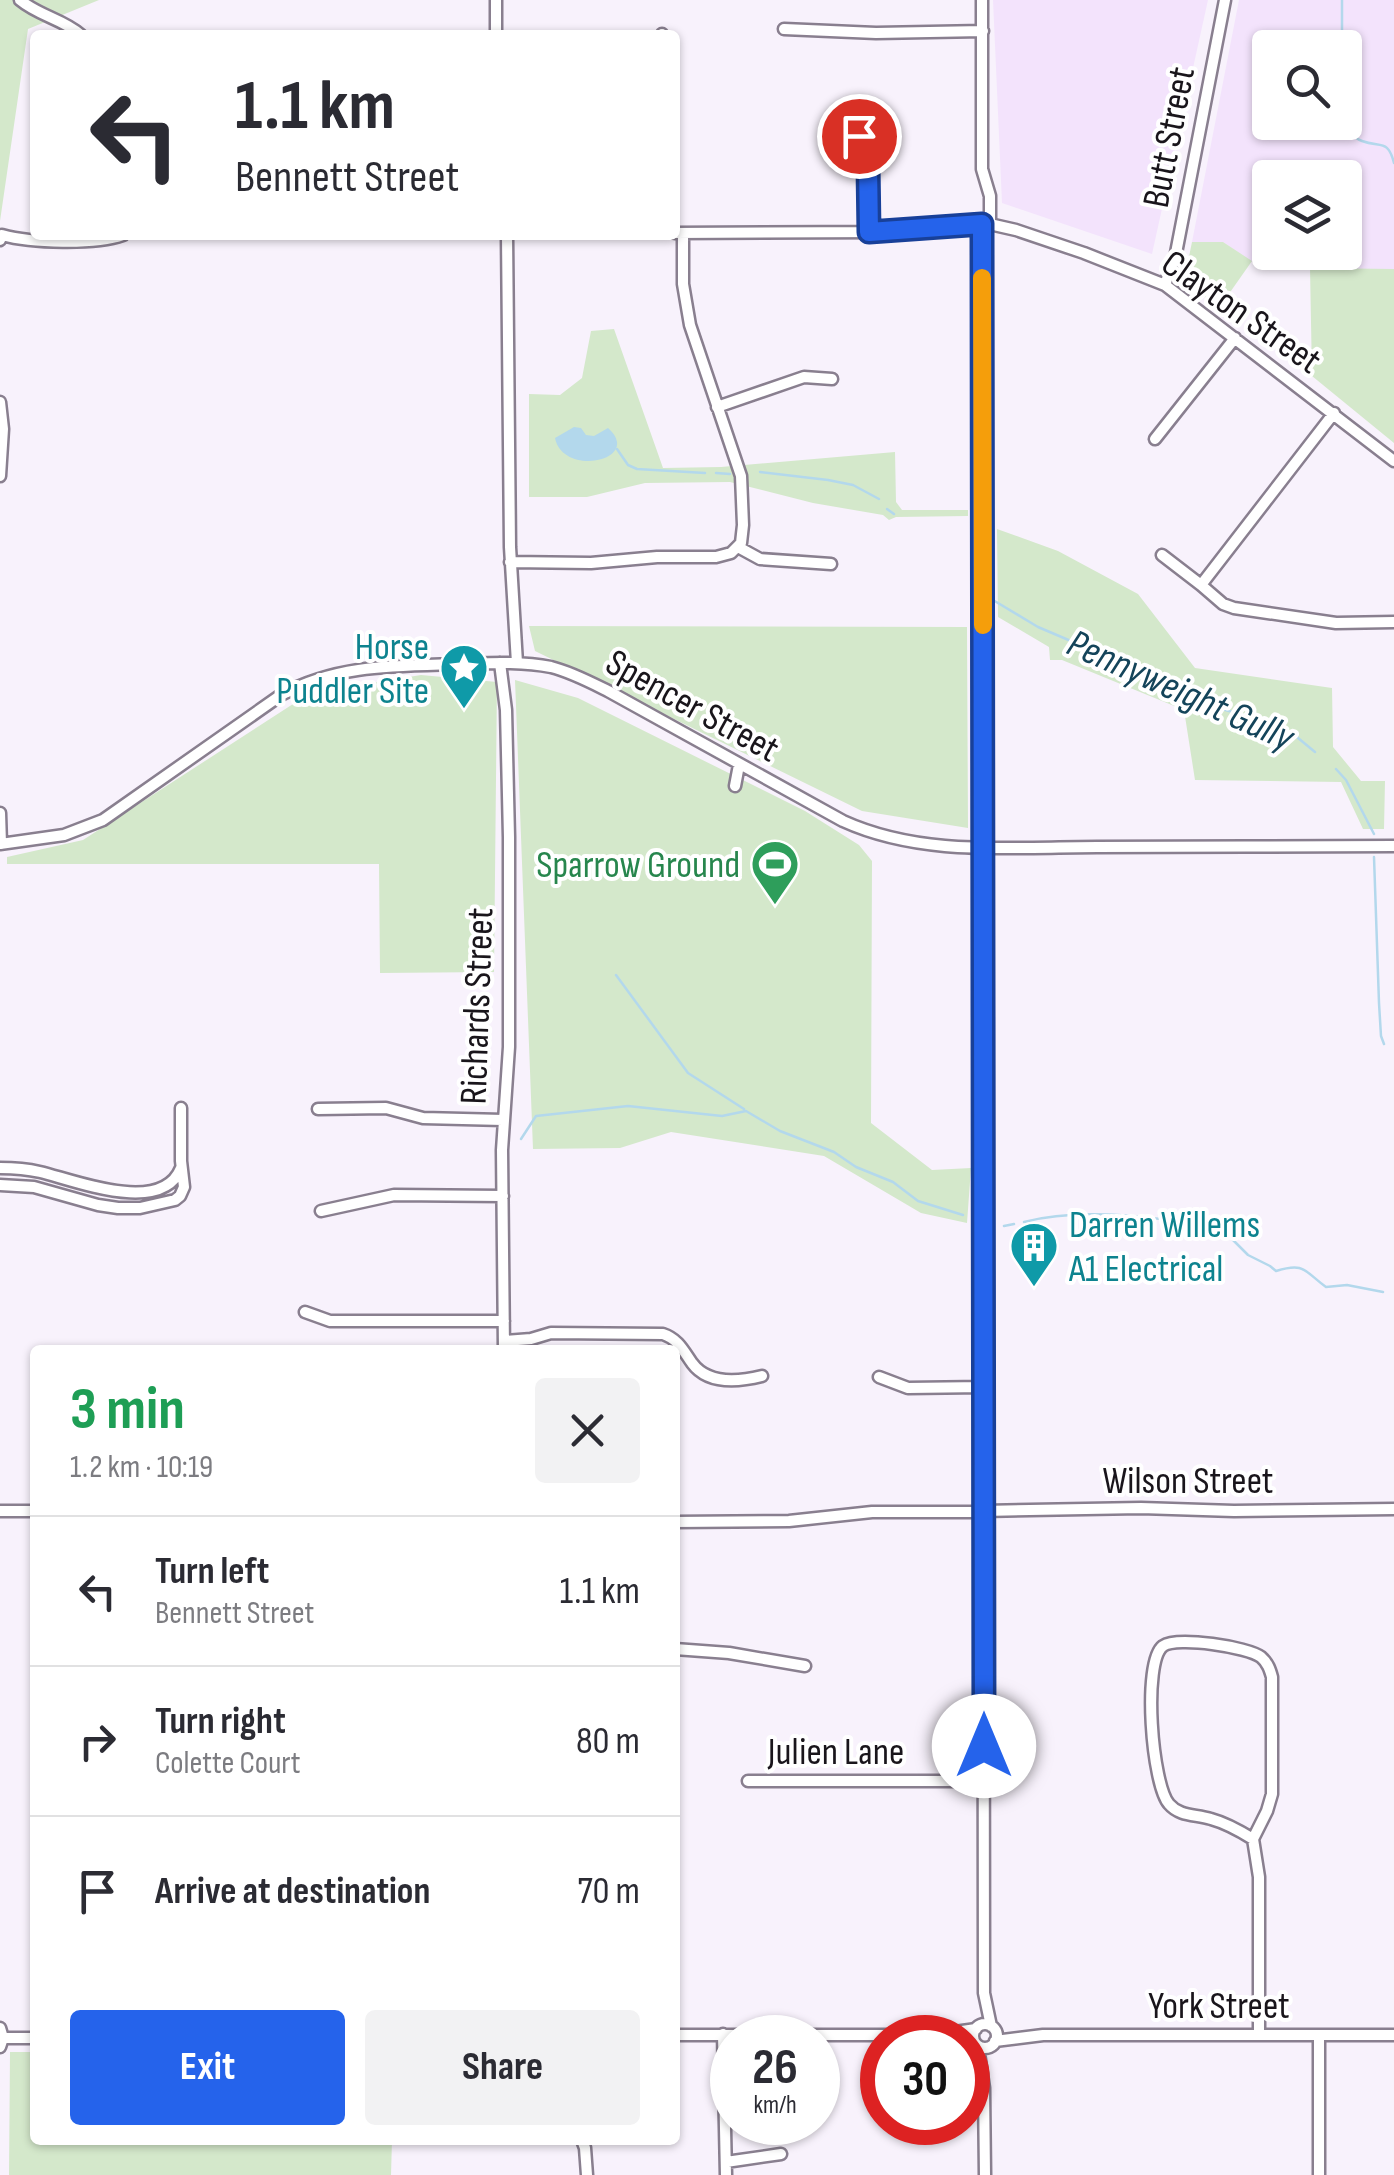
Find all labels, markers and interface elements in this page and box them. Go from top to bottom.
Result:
map controls [1252,30,1362,270]
button: search [1252,30,1362,140]
street label: Butt Street [1134,63,1205,211]
text: 1.1 km [235,65,395,149]
icon: left [70,70,200,200]
pin [817,94,902,179]
icon: arrive [832,109,887,164]
text: Bennett Street [235,150,459,205]
button: layers [1252,160,1362,270]
street label: Clayton Street [1153,241,1330,384]
water label: Pennyweight Gully [1060,620,1303,763]
place label: Horse Puddler Site [276,625,429,714]
street label: Spencer Street [598,640,787,772]
place icon: Horse Puddler Site [438,642,490,710]
sports icon: Sparrow Ground [749,838,801,906]
place label: Sparrow Ground [536,843,740,888]
street label: Richards Street [452,907,503,1105]
place label: Darren Willems A1 Electrical [1068,1203,1260,1292]
building icon: Darren Willems A1 Electrical [1008,1220,1060,1288]
text: 3 min [70,1374,185,1446]
button: close [535,1378,640,1483]
text: 1.2 km · 10:19 [70,1448,213,1487]
street label: Wilson Street [1103,1459,1273,1504]
text: Turn left [155,1549,269,1594]
icon: left [70,1564,125,1619]
text: 1.1 km [560,1569,640,1614]
text: Bennett Street [155,1594,314,1633]
position arrow [932,1694,1036,1798]
text: Turn right [155,1699,286,1744]
icon: right [70,1714,125,1769]
text: 80 m [576,1719,640,1764]
street label: Julien Lane [767,1730,904,1775]
text: Colette Court [155,1744,301,1783]
icon: arrive [70,1864,125,1919]
text: Arrive at destination [155,1869,430,1914]
text: 70 m [578,1869,640,1914]
street label: York Street [1148,1984,1290,2029]
button: Exit [70,2010,345,2125]
button: Share [365,2010,640,2125]
speed limit sign: 30 [860,2015,990,2145]
text: 26 [752,2038,798,2098]
text: km/h [753,2090,797,2121]

